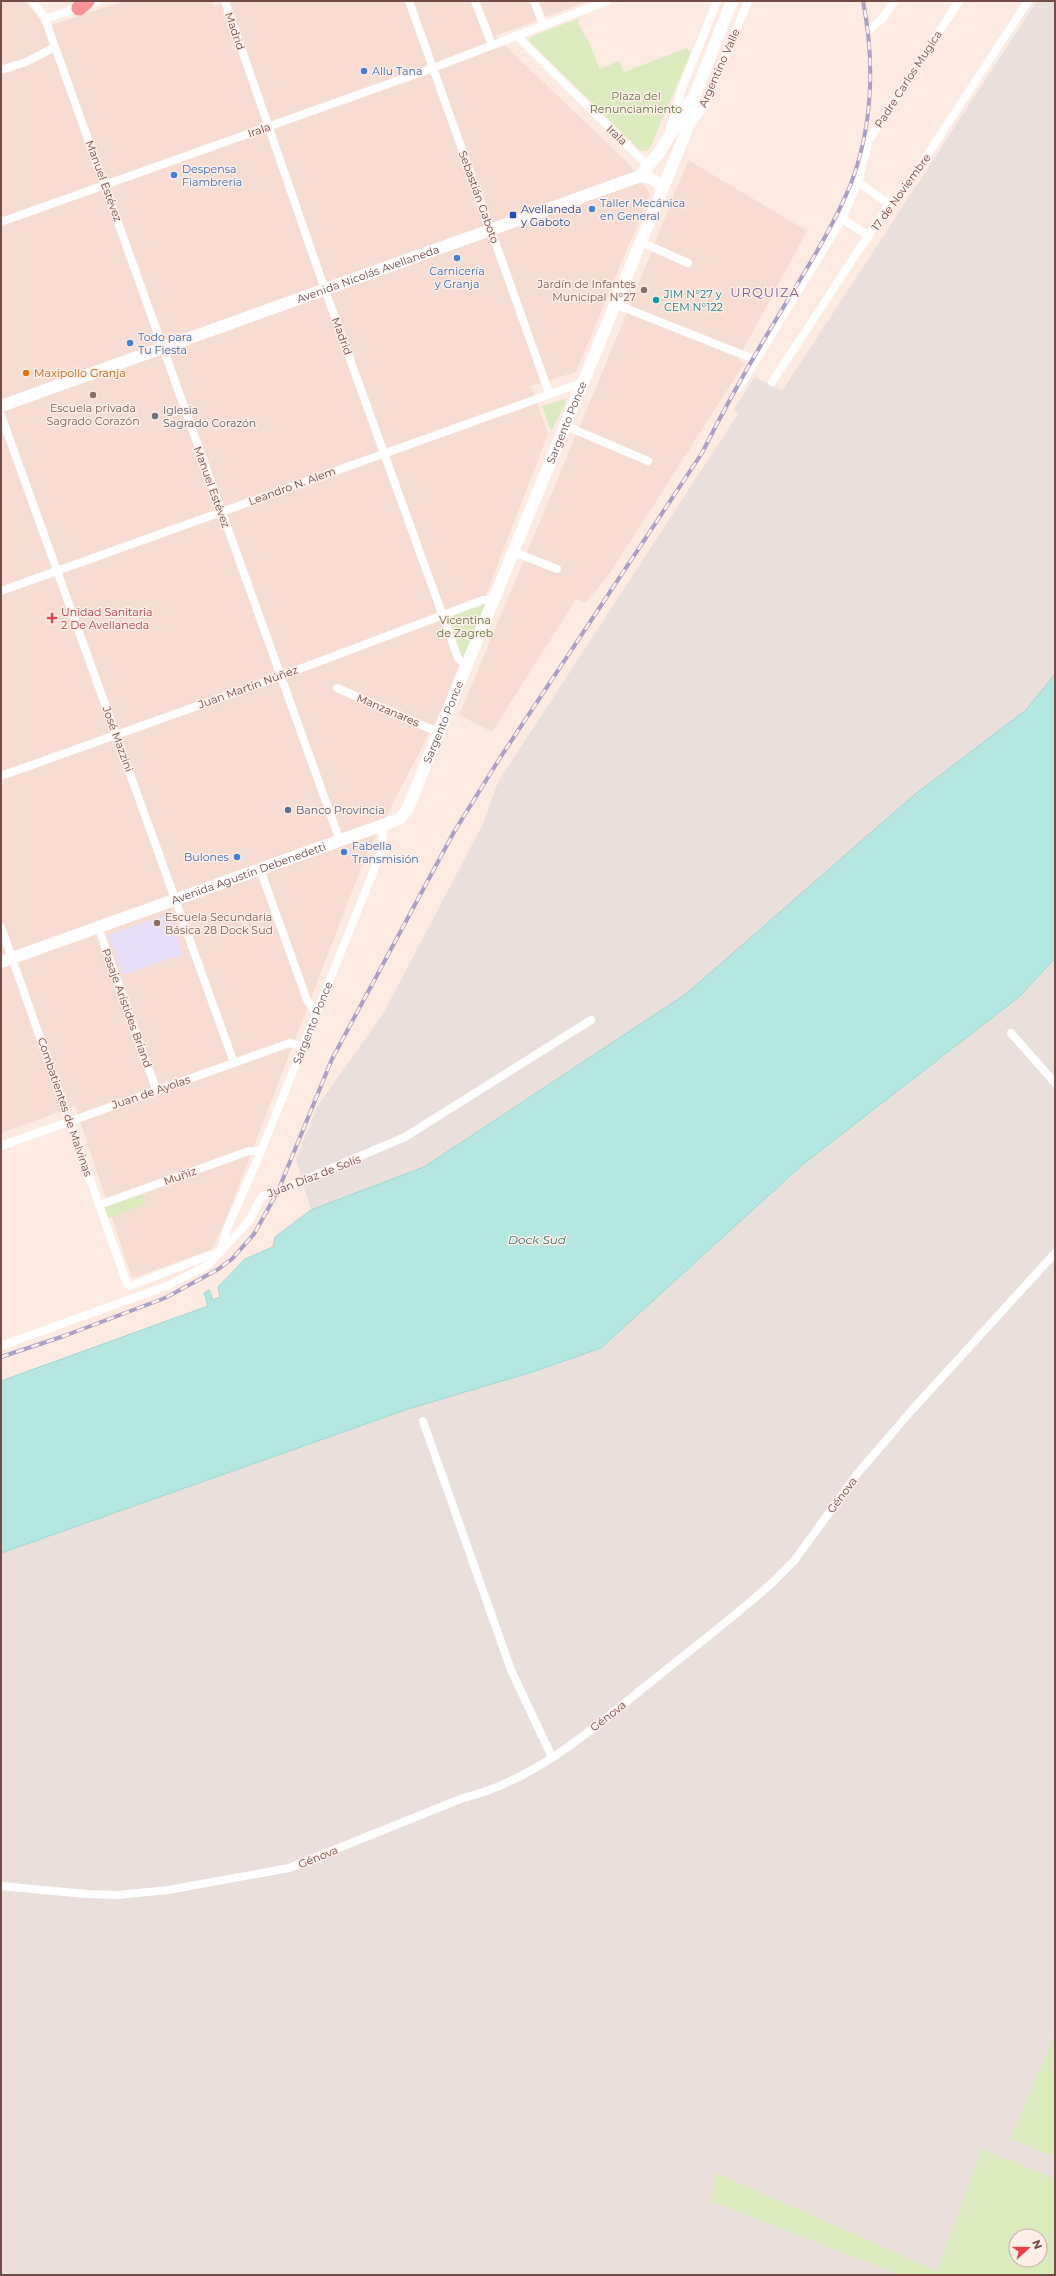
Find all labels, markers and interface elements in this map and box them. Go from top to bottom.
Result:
street label: Madrid [222,10,248,52]
street label: Argentino Valle [695,26,743,109]
street label: Padre Carlos Mugica [871,28,945,130]
place label: Allu Tana [372,64,423,78]
marker: Allu Tana [359,66,369,76]
park label: Plaza del Renunciamiento [590,89,682,116]
street label: Irala [246,119,272,141]
street label: Irala [604,122,630,148]
street label: Manuel Estévez [83,138,125,224]
street label: Sebastián Gaboto [456,149,502,245]
street label: 17 de Noviembre [868,151,934,233]
place label: Despensa Fiambrería [182,162,242,189]
marker: Despensa Fiambrería [169,170,179,180]
place label: Taller Mecánica en General [600,196,685,223]
place label: Avellaneda y Gaboto [520,202,581,229]
marker: Taller Mecánica en General [587,204,597,214]
marker: Avellaneda y Gaboto [508,210,518,220]
street label: Avenida Nicolás Avellaneda [295,242,441,306]
marker: Carnicería y Granja [452,253,462,263]
place label: Carnicería y Granja [429,264,485,291]
place label: Jardín de Infantes Municipal N°27 [536,277,637,304]
district label: URQUIZA [730,284,800,300]
marker: Jardín de Infantes Municipal N°27 [639,285,649,295]
place label: JIM N°27 y CEM N°122 [663,287,723,314]
marker: JIM N°27 y CEM N°122 [651,295,661,305]
street label: Madrid [329,315,355,357]
place label: Todo para Tu Fiesta [138,330,192,357]
marker: Todo para Tu Fiesta [125,338,135,348]
place label: Maxipollo Granja [34,366,126,380]
marker: Maxipollo Granja [21,368,31,378]
street label: Sargento Ponce [543,379,590,466]
marker: Escuela privada Sagrado Corazón [88,390,98,400]
place label: Escuela privada Sagrado Corazón [46,401,140,428]
place label: Iglesia Sagrado Corazón [163,403,256,430]
marker: Iglesia Sagrado Corazón [150,411,160,421]
street label: Manuel Estévez [191,444,233,530]
street label: Leandro N. Alem [247,464,337,508]
place label: Unidad Sanitaria 2 De Avellaneda [61,605,152,632]
marker: Unidad Sanitaria 2 De Avellaneda [46,612,58,624]
park label: Vicentina de Zagreb [437,613,493,640]
street label: Juan Martín Núñez [195,662,300,712]
street label: Sargento Ponce [420,678,467,766]
street label: Manzanares [355,691,422,730]
street label: José Mazzini [99,703,136,774]
place label: Banco Provincia [296,803,385,817]
marker: Banco Provincia [283,805,293,815]
street label: Avenida Agustín Debenedetti [169,839,328,907]
place label: Fabella Transmisión [352,839,419,866]
marker: Fabella Transmisión [339,847,349,857]
place label: Bulones [184,850,230,864]
marker: Bulones [232,852,242,862]
place label: Escuela Secundaria Básica 28 Dock Sud [165,910,273,937]
marker: Escuela Secundaria Básica 28 Dock Sud [152,918,162,928]
street label: Pasaje Arístides Briand [99,946,155,1070]
street label: Sargento Ponce [290,979,336,1066]
street label: Combatientes de Malvinas [35,1036,96,1179]
street label: Juan de Ayolas [109,1072,193,1112]
street label: Juan Díaz de Solís [264,1152,363,1201]
street label: Muñiz [162,1163,199,1188]
water label: Dock Sud [508,1232,567,1247]
street label: Génova [824,1474,860,1516]
street label: Génova [587,1698,629,1734]
street label: Génova [296,1843,340,1871]
north arrow [1008,2228,1048,2268]
text: N [1029,2238,1045,2251]

